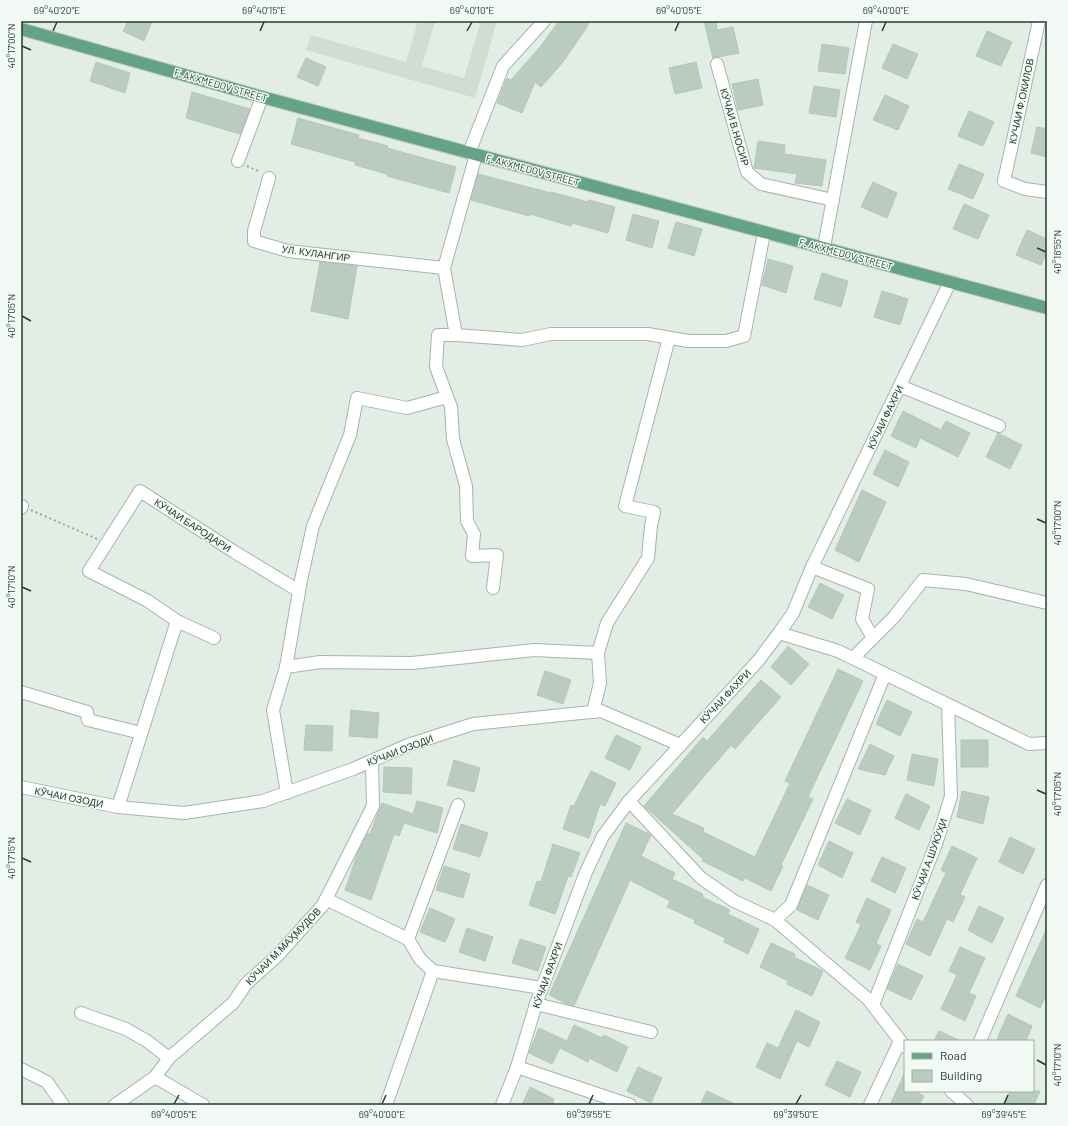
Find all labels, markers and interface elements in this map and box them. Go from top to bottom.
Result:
text: 69°40'20"E [34,4,80,16]
text: 69°40'15"E [242,4,286,16]
text: 69°40'10"E [450,4,494,16]
text: 69°40'05"E [656,4,702,16]
text: 69°40'00"E [863,4,909,16]
text: 40°17'00"N [5,23,17,69]
street label: КУЧАИ Ф.ОКИЛОВ [1006,57,1036,145]
street label: F. AKXMEDOV STREET [173,66,269,104]
street label: КӮЧАИ В.НОСИР [718,87,752,168]
street label: F. AKXMEDOV STREET [485,152,582,188]
text: 40°16'55"N [1051,230,1063,274]
street label: F. AKXMEDOV STREET [798,236,895,272]
street label: УЛ. КУЛАНГИР [281,242,351,264]
text: 40°17'05"N [5,294,17,338]
street label: КӮЧАИ ФАХРИ [864,383,906,451]
street label: КӮЧАИ БАРОДАРИ [152,496,234,554]
text: 40°17'00"N [1051,500,1063,546]
text: 40°17'10"N [5,565,17,609]
street label: КӮЧАИ ФАХРИ [697,667,753,725]
street label: КӮЧАИ ОЗОДИ [365,732,435,768]
text: 40°17'05"N [1051,772,1063,816]
street label: КӮЧАИ ОЗОДИ [34,784,104,810]
street label: КӮЧАИ А.ШУКӮҲИ [909,817,949,901]
text: 40°17'15"N [5,837,17,879]
street label: КӮЧАИ М.МАҲМУДОВ [243,905,323,987]
street label: КӮЧАИ ФАХРИ [530,940,564,1010]
legend [904,1040,1034,1092]
text: 40°17'10"N [1051,1043,1063,1087]
text: Road [940,1048,967,1062]
text: Building [940,1068,982,1082]
text: 69°40'05"E [151,1108,197,1120]
text: 69°40'00"E [359,1108,405,1120]
text: 69°39'55"E [567,1108,611,1120]
text: 69°39'50"E [773,1108,819,1120]
text: 69°39'45"E [981,1108,1027,1120]

